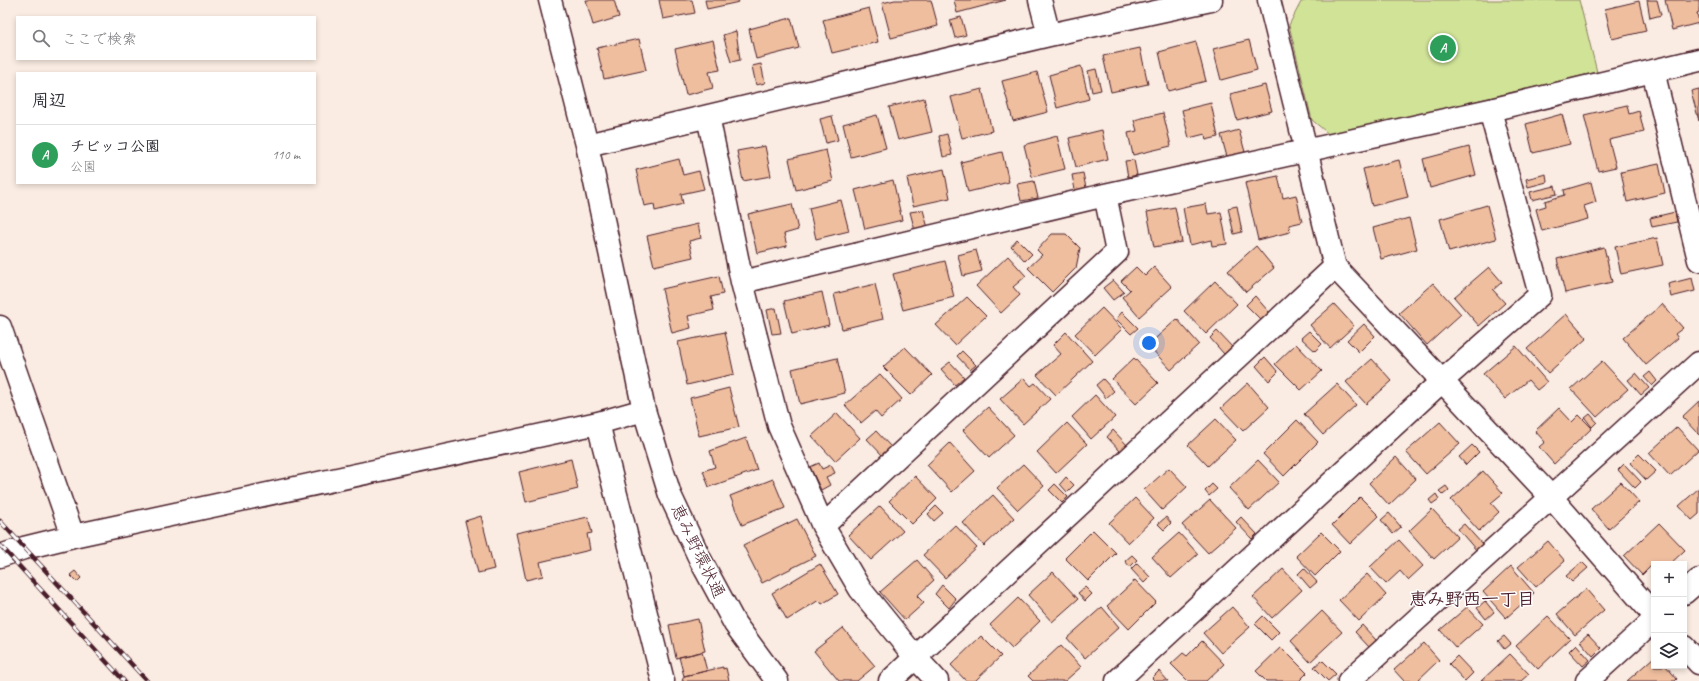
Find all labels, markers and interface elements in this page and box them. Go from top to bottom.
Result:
search box [16,16,316,60]
icon: search [30,27,52,49]
text: ここで検索 [62,30,137,49]
pin: A [1430,33,1456,63]
text: 周辺 [32,90,66,111]
text: チビッコ公園 [70,137,160,156]
text: A [42,147,48,163]
text: 110 m [272,147,300,163]
text: 公園 [70,159,96,175]
your location [1139,333,1159,353]
street label: 恵み野環状通 [666,501,730,601]
map controls [1651,561,1687,669]
button: + [1651,561,1687,597]
district label: 恵み野西一丁目 [1409,588,1535,610]
button: − [1651,597,1687,633]
button: layers [1651,633,1687,669]

